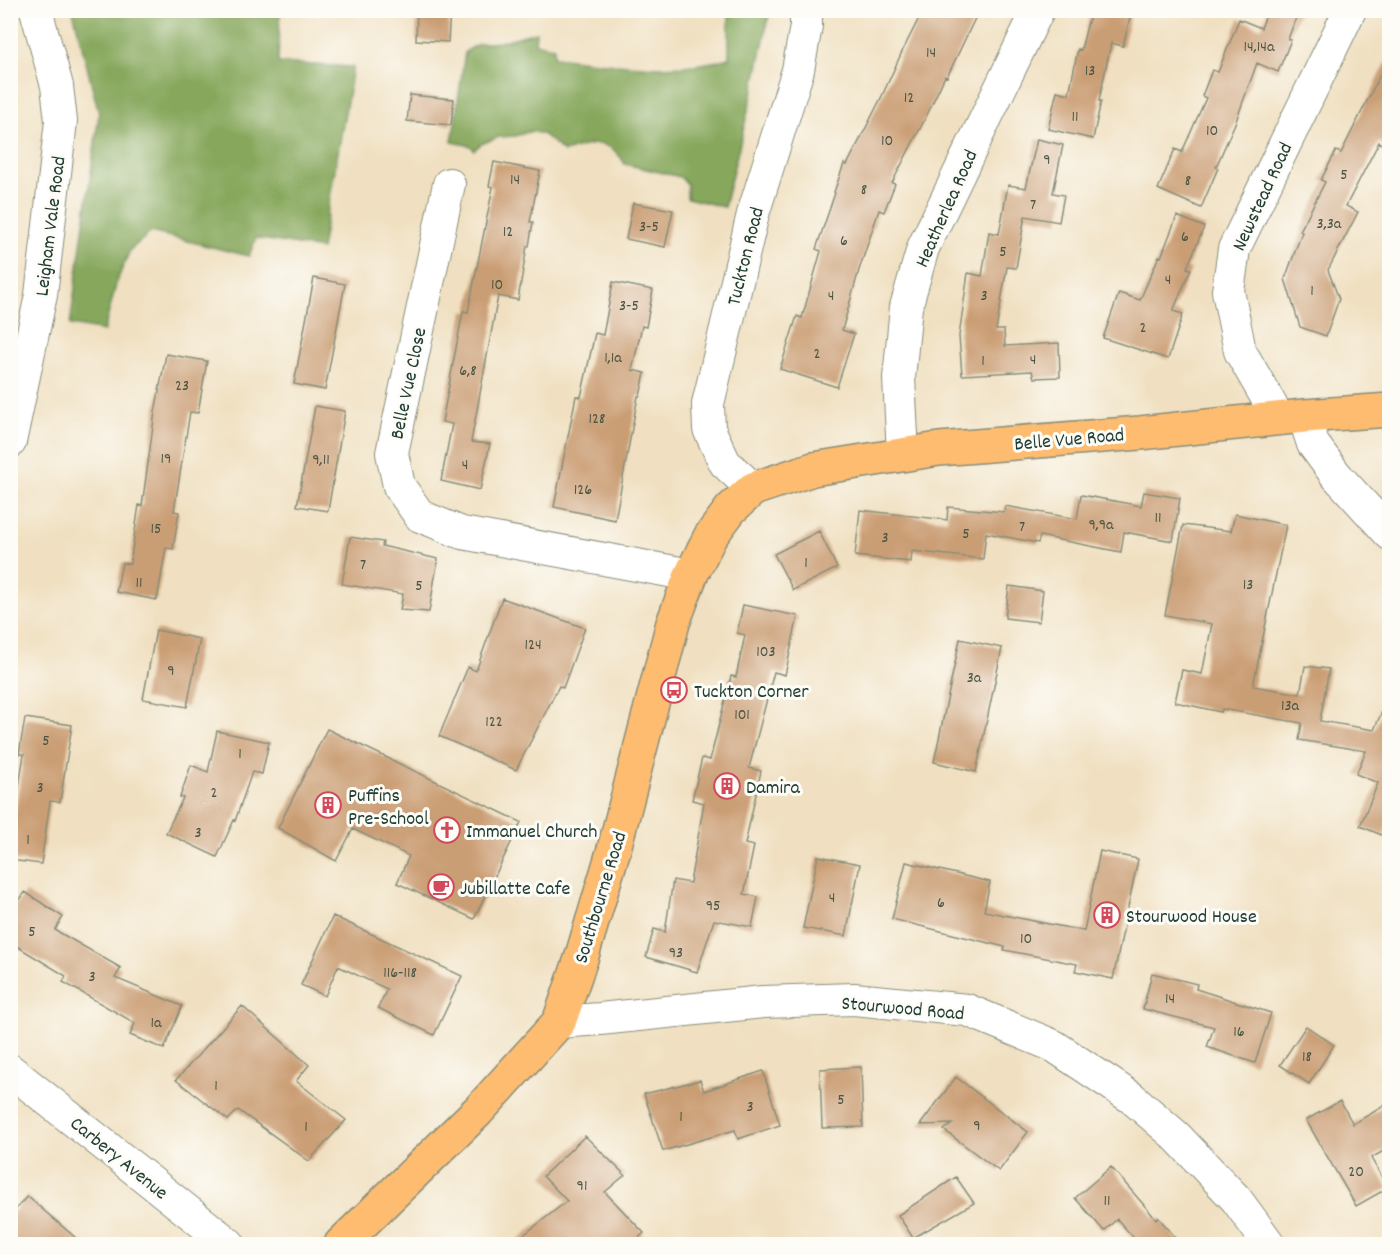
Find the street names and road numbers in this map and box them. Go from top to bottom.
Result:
street label: Newstead Road [1226,138,1301,256]
street label: Heatherlea Road [909,146,986,273]
street label: Leigham Vale Road [30,155,74,298]
street label: Tuckton Road [721,205,773,309]
street label: Belle Vue Close [384,325,435,442]
street label: Belle Vue Road [1013,422,1125,460]
street label: Southbourne Road [569,829,635,967]
street label: Stourwood Road [840,991,965,1029]
street label: Carbery Avenue [63,1111,173,1208]

